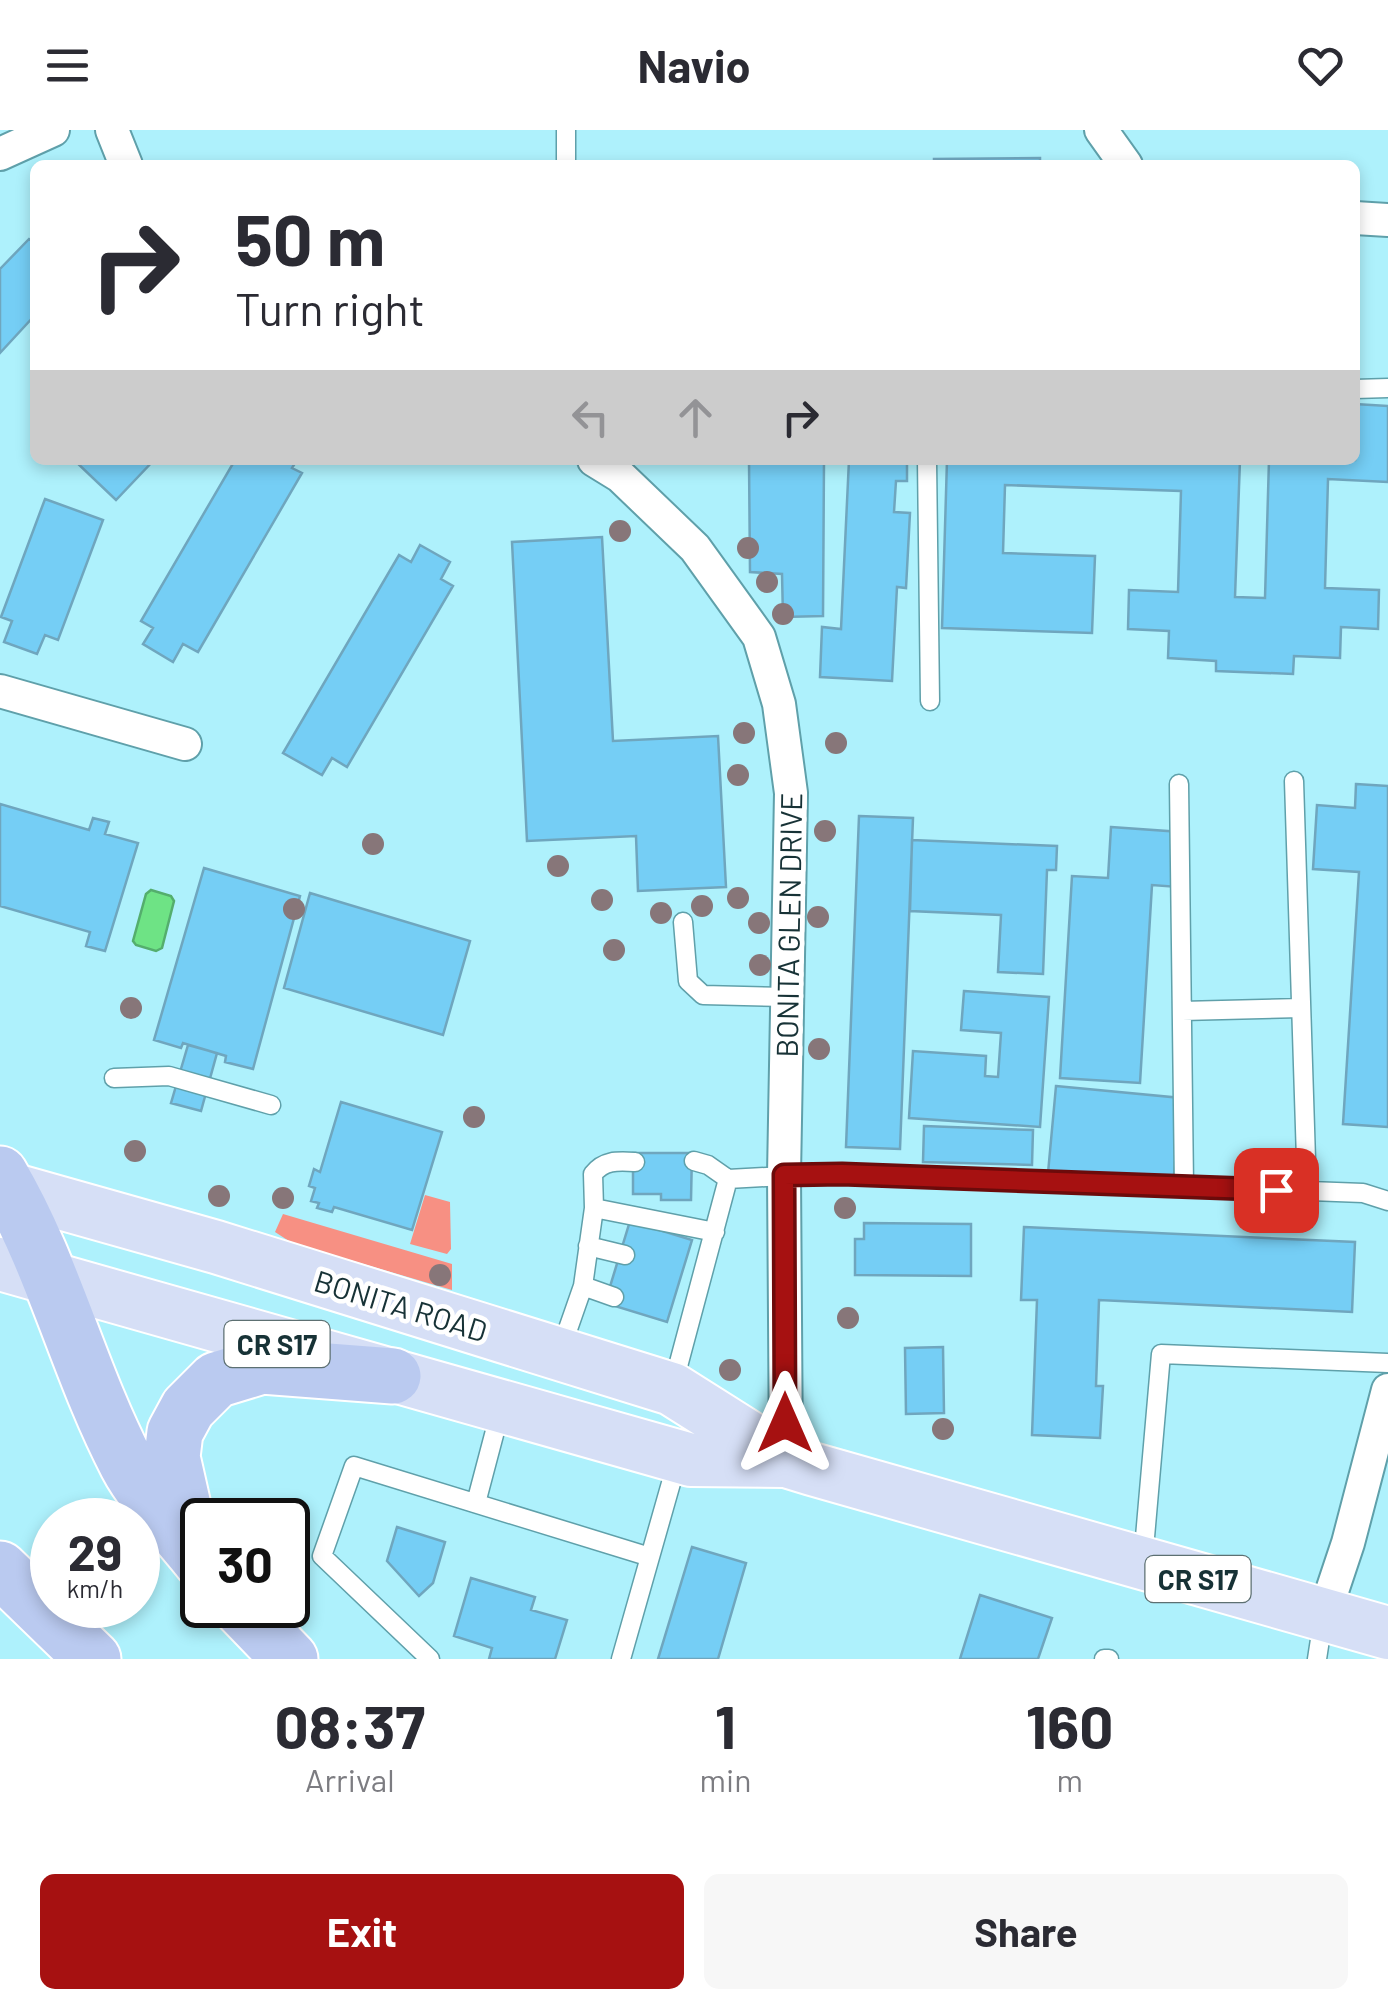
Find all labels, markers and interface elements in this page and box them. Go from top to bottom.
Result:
icon: menu [40,38,95,93]
text: Navio [638,38,751,92]
icon: heart [1293,38,1348,93]
text: 50 m [235,196,385,280]
icon: right [70,200,200,330]
text: Turn right [235,281,425,335]
icon: left [563,390,618,445]
icon: ahead [668,390,723,445]
icon: right [773,390,828,445]
street label: BONITA GLEN DRIVE [768,792,808,1058]
pin [1234,1148,1319,1233]
icon: arrive [1249,1163,1304,1218]
street label: BONITA ROAD [310,1262,492,1348]
road number: CR S17 [224,1321,330,1367]
position arrow [733,1371,837,1475]
speed limit sign: 30 [180,1498,310,1628]
text: 29 [68,1521,122,1581]
road number: CR S17 [1146,1556,1250,1602]
text: km/h [67,1573,123,1603]
text: 08:37 [274,1689,425,1761]
text: 1 [715,1689,736,1761]
text: 160 [1026,1689,1114,1761]
text: Arrival [305,1760,395,1798]
text: min [700,1760,751,1798]
text: m [1056,1760,1083,1798]
button: Exit [40,1874,684,1989]
button: Share [704,1874,1348,1989]

